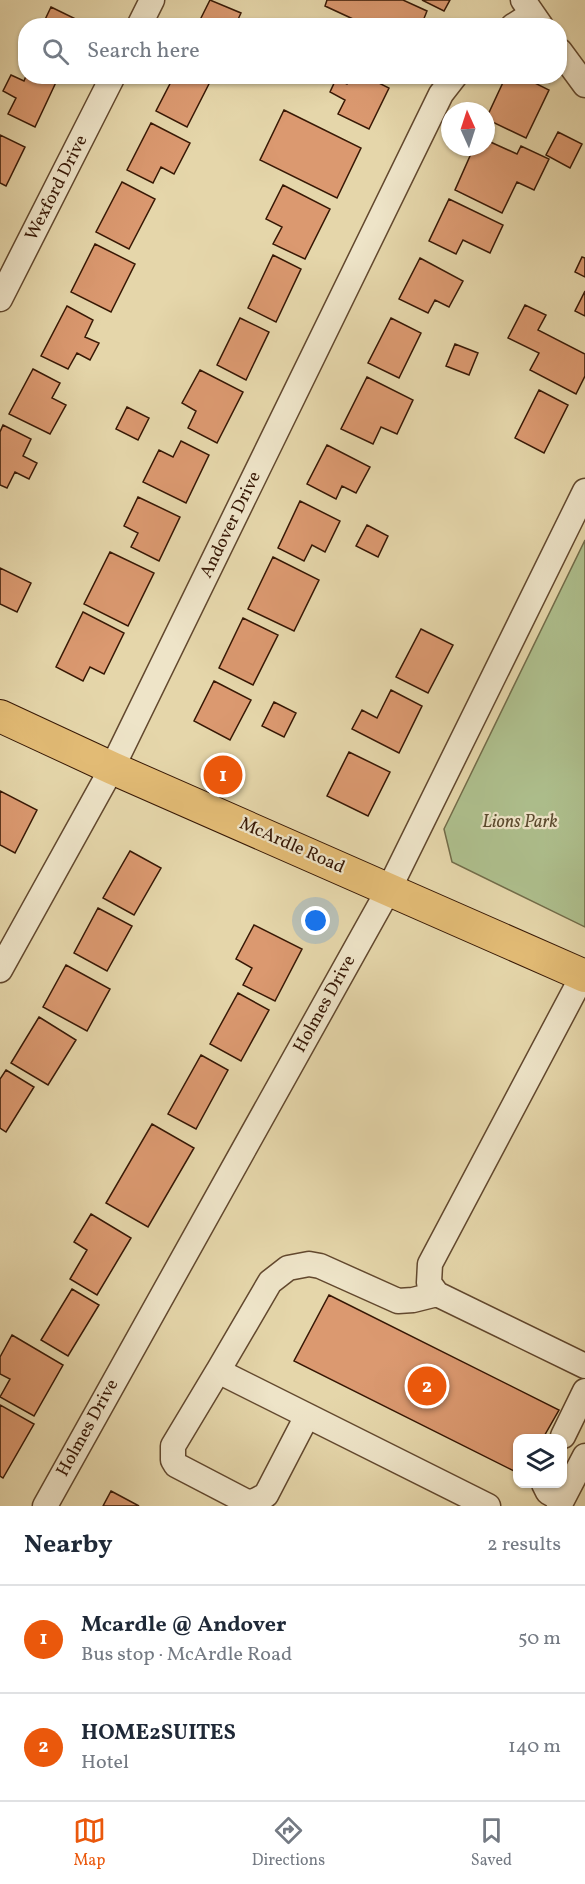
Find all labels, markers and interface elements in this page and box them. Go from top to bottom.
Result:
search box [18,18,567,84]
icon: search [39,35,72,68]
text: Search here [87,36,200,67]
north arrow [441,102,495,156]
street label: Wexford Drive [20,131,94,245]
street label: Andover Drive [194,467,268,583]
pin: 1 [204,752,242,798]
park label: Lions Park [482,810,558,835]
street label: McArdle Road [235,812,349,880]
your location [301,906,330,935]
street label: Holmes Drive [288,951,362,1057]
pin: 2 [408,1364,446,1408]
street label: Holmes Drive [51,1375,125,1481]
map controls [513,1434,567,1488]
button: layers [513,1434,567,1488]
text: Nearby [24,1527,113,1563]
text: 2 results [487,1531,561,1559]
text: Mcardle @ Andover [81,1610,286,1641]
text: 1 [39,1625,48,1653]
text: 50 m [518,1625,561,1653]
text: Bus stop · McArdle Road [81,1641,292,1669]
text: HOME2SUITES [81,1718,236,1749]
text: 2 [38,1733,49,1761]
text: 140 m [508,1733,561,1761]
text: Hotel [81,1749,129,1777]
tab: Map [73,1814,106,1872]
tab: Directions [252,1814,325,1872]
tab: Saved [471,1814,512,1872]

